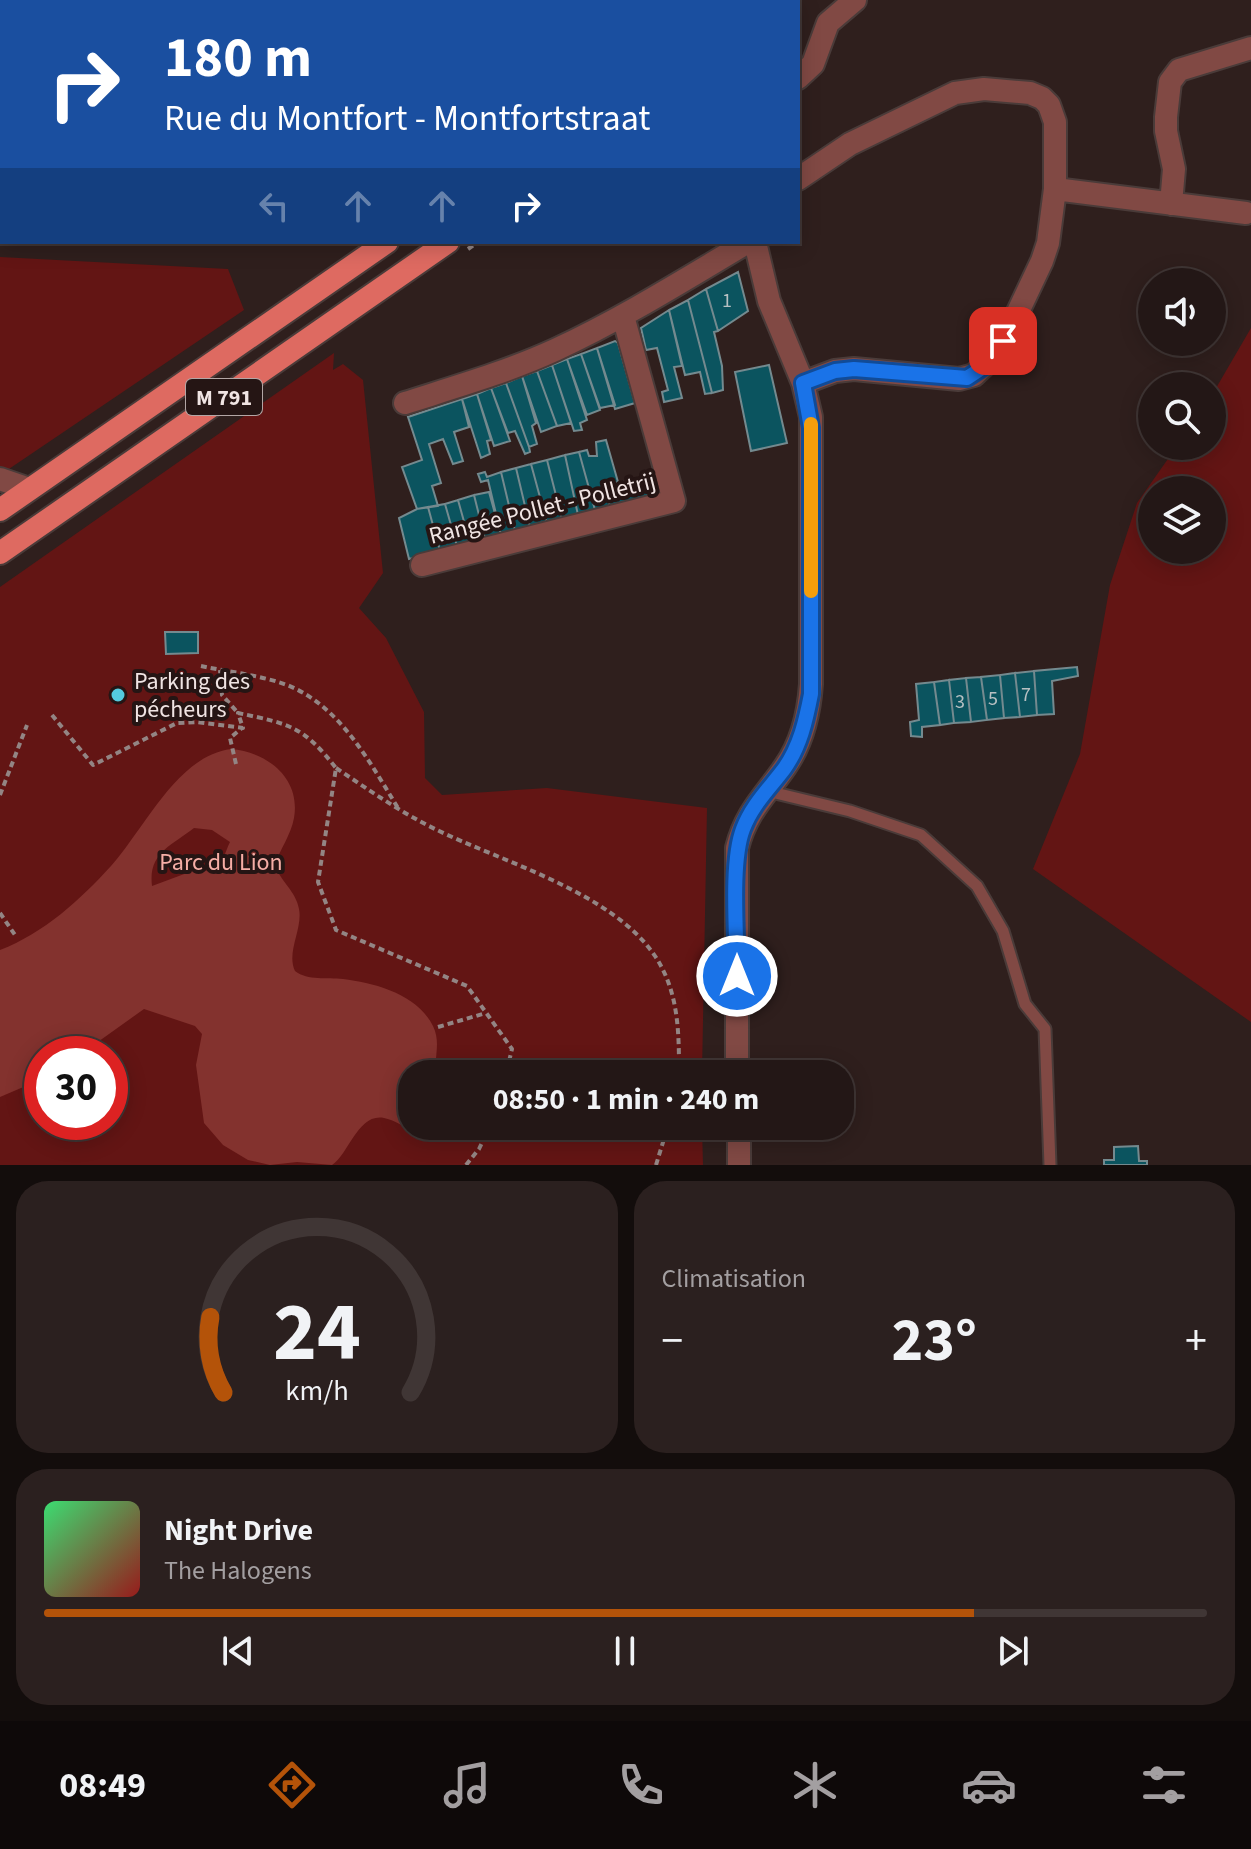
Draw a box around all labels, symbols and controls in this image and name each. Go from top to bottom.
text: 180 m [164,19,312,98]
icon: right [32,32,136,136]
text: Rue du Montfort - Montfortstraat [164,93,650,144]
icon: left [252,184,296,228]
icon: ahead [336,184,380,228]
icon: ahead [420,184,464,228]
icon: right [504,184,548,228]
map controls [1138,268,1226,564]
button: sound [1138,268,1226,356]
house number: 1 [722,287,732,315]
pin [969,307,1037,375]
icon: arrive [981,319,1025,363]
button: search [1138,372,1226,460]
road number: M 791 [186,379,262,415]
street label: Rangée Pollet - Polletrij [425,463,659,554]
button: layers [1138,476,1226,564]
place label: Parking des pécheurs [134,664,250,727]
house number: 7 [1021,681,1031,709]
house number: 5 [988,685,998,713]
marker: Parking des pécheurs [109,686,127,704]
house number: 3 [955,688,965,716]
park label: Parc du Lion [159,845,283,880]
position arrow [695,934,779,1018]
speed limit sign: 30 [24,1036,128,1140]
text: 08:50 · 1 min · 240 m [493,1078,759,1121]
text: Climatisation [662,1260,806,1297]
text: 24 [273,1274,361,1392]
text: 23° [892,1299,977,1384]
text: − [662,1310,683,1373]
text: + [1185,1310,1207,1373]
text: km/h [285,1371,348,1411]
text: Night Drive [164,1509,313,1552]
text: The Halogens [164,1552,312,1589]
icon: previous [216,1629,260,1673]
icon: pause [603,1629,647,1673]
icon: next [991,1629,1035,1673]
icon: directions [264,1757,320,1813]
icon: music [439,1757,495,1813]
icon: phone [613,1757,669,1813]
icon: climate [787,1757,843,1813]
icon: car [961,1757,1017,1813]
icon: filters [1136,1757,1192,1813]
text: 08:49 [59,1760,146,1811]

